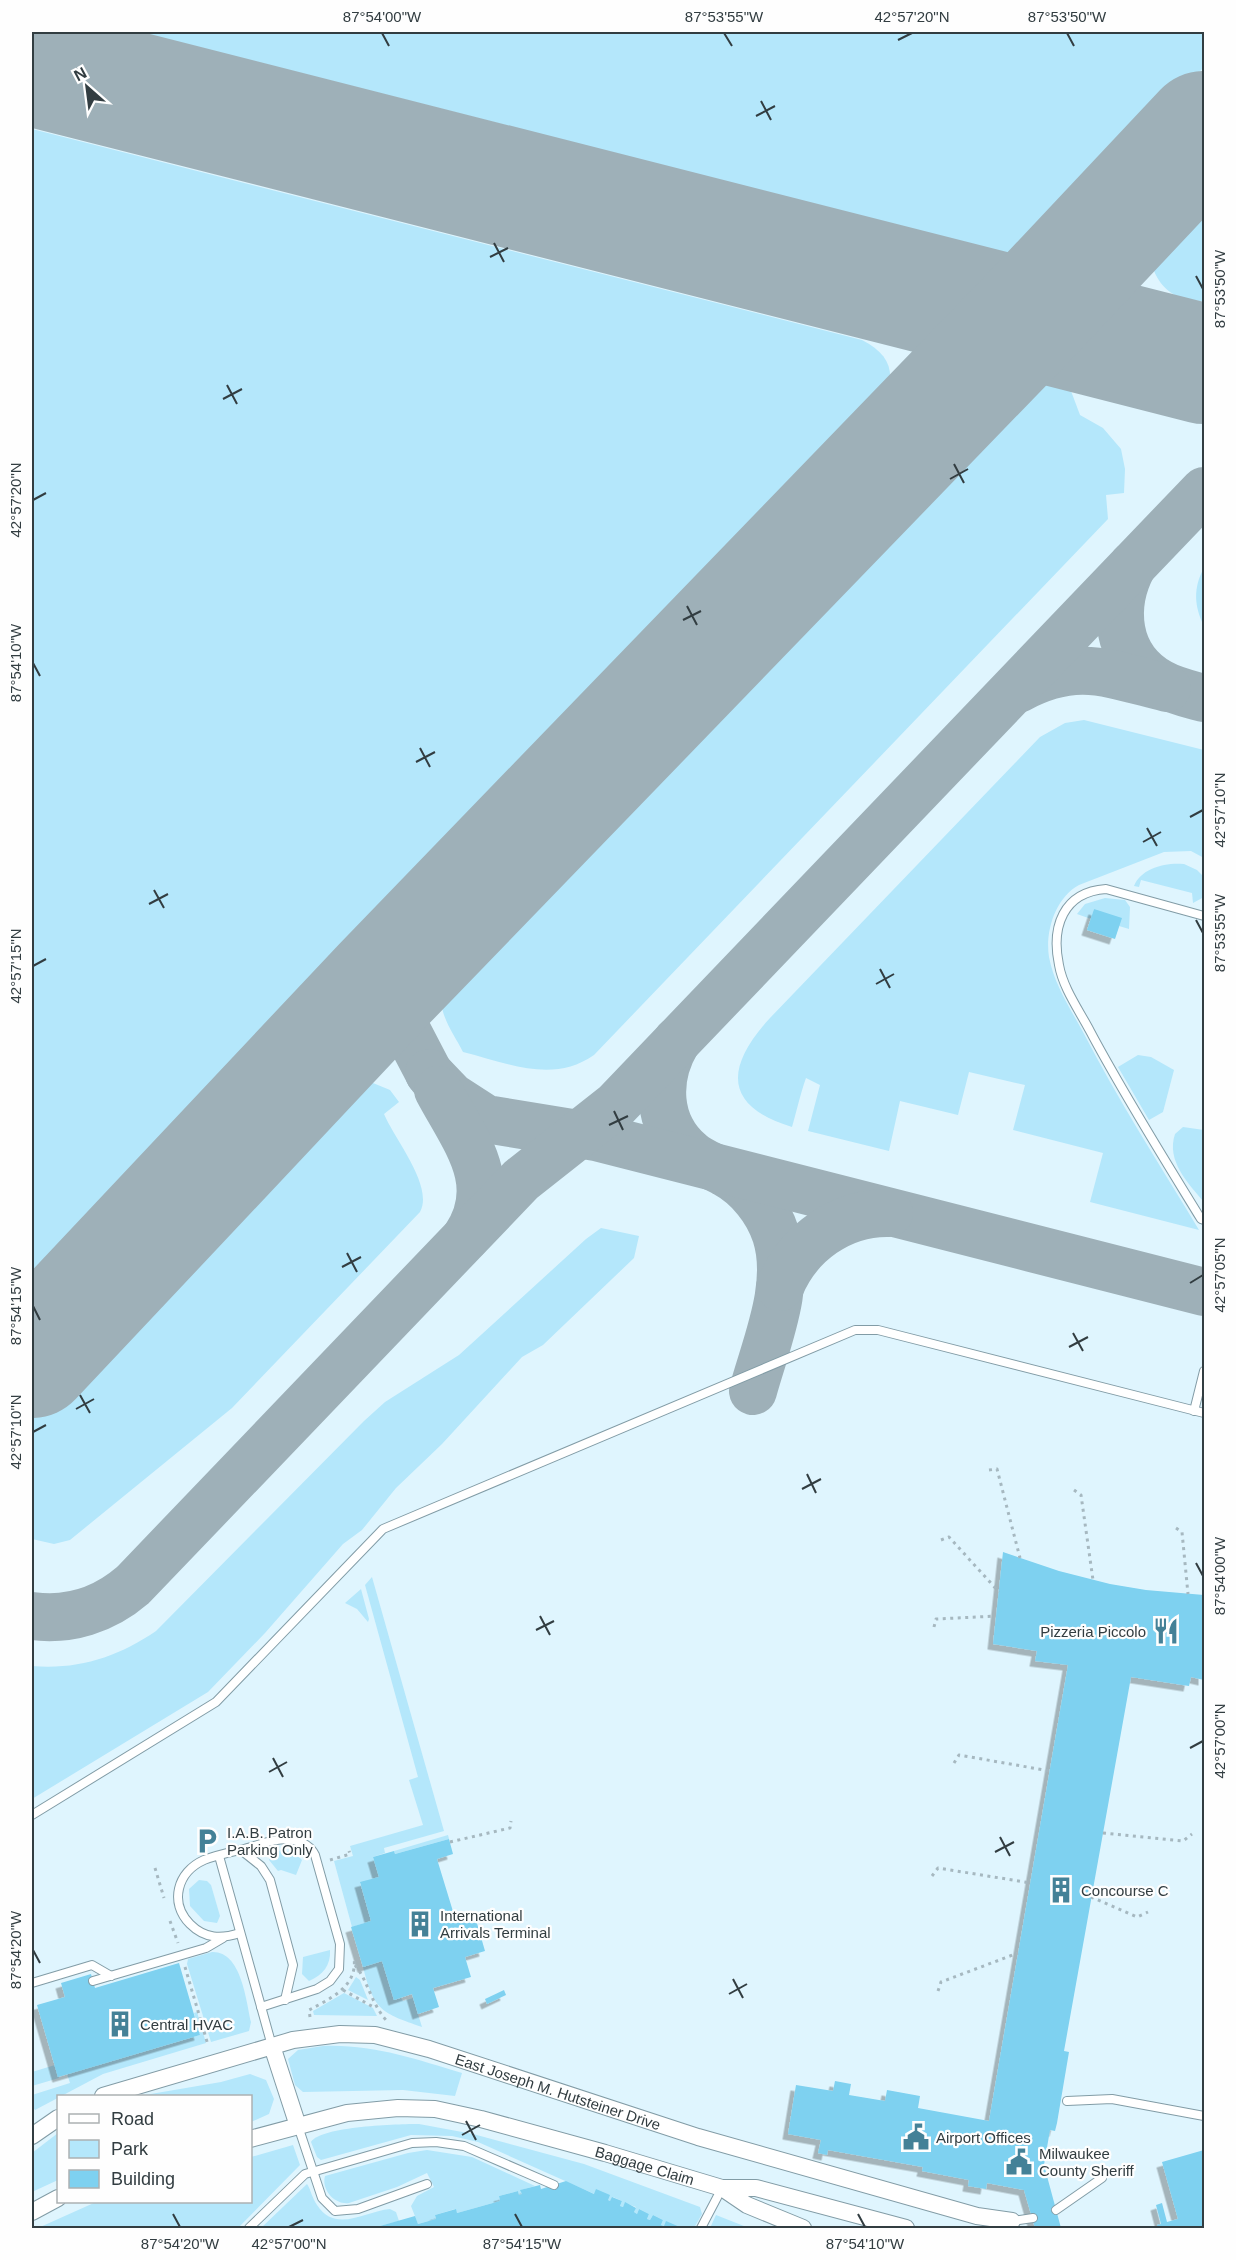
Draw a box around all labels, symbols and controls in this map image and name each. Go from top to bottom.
text: 87°54'00"W [343,8,422,25]
text: 87°53'55"W [685,8,764,25]
text: 42°57'20"N [874,8,950,25]
text: 87°53'50"W [1028,8,1107,25]
north arrow [57,57,117,117]
text: N [71,64,89,84]
text: 87°53'50"W [1211,249,1228,328]
text: 42°57'20"N [7,462,24,538]
text: 87°54'10"W [7,623,24,702]
text: 42°57'10"N [1211,772,1228,848]
text: 87°53'55"W [1211,893,1228,972]
text: 42°57'15"N [7,928,24,1004]
text: 42°57'05"N [1211,1237,1228,1313]
text: 87°54'15"W [7,1266,24,1345]
text: 42°57'10"N [7,1394,24,1470]
text: 87°54'00"W [1211,1536,1228,1615]
restaurant icon: Pizzeria Piccolo [1151,1616,1181,1646]
place label: Pizzeria Piccolo [1040,1623,1146,1640]
text: 42°57'00"N [1211,1703,1228,1779]
place label: I.A.B. Patron Parking Only [227,1824,313,1858]
parking icon: I.A.B. Patron Parking Only [192,1826,222,1856]
building icon: Concourse C [1046,1875,1076,1905]
place label: Concourse C [1081,1882,1169,1899]
place label: International Arrivals Terminal [440,1907,551,1941]
building icon: International Arrivals Terminal [405,1909,435,1939]
text: 87°54'20"W [7,1910,24,1989]
building icon: Central HVAC [105,2009,135,2039]
place label: Central HVAC [140,2016,233,2033]
street label: East Joseph M. Hutsteiner Drive [453,2050,663,2133]
legend [57,2095,252,2203]
text: Road [111,2109,154,2129]
public building icon: Airport Offices [901,2122,931,2152]
place label: Airport Offices [936,2129,1031,2146]
text: Park [111,2139,149,2159]
street label: Baggage Claim [593,2142,697,2188]
place label: Milwaukee County Sheriff [1039,2145,1135,2179]
public building icon: Milwaukee County Sheriff [1004,2147,1034,2177]
text: Building [111,2169,175,2189]
text: 87°54'20"W [141,2235,220,2252]
text: 42°57'00"N [251,2235,327,2252]
text: 87°54'15"W [483,2235,562,2252]
text: 87°54'10"W [826,2235,905,2252]

